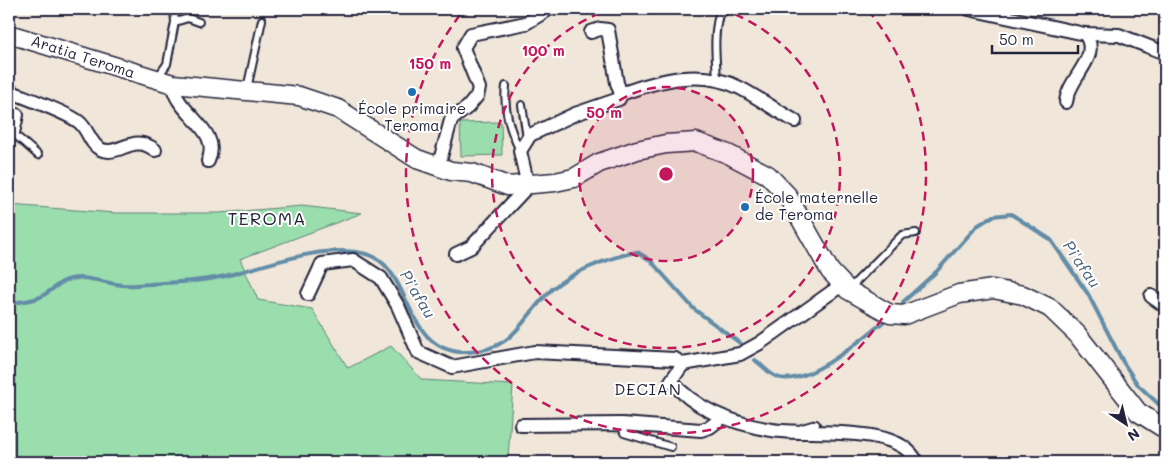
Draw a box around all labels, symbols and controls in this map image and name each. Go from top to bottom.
scale bar [992,22,1078,54]
text: 50 m [999,29,1034,49]
street label: Aratia Teroma [29,30,138,82]
text: 100 m [521,40,565,60]
text: 150 m [409,53,451,73]
marker: École primaire Teroma [406,86,418,98]
place label: École primaire Teroma [358,98,466,135]
text: 50 m [586,102,622,122]
centre of rings [657,165,675,183]
place label: École maternelle de Teroma [755,187,878,224]
marker: École maternelle de Teroma [739,201,751,213]
district label: TEROMA [228,206,306,230]
water label: Pi'afau [1059,236,1106,292]
water label: Pi'afau [396,266,441,322]
district label: DECIAN [614,378,682,399]
north arrow [1102,398,1152,448]
text: N [1124,424,1144,446]

